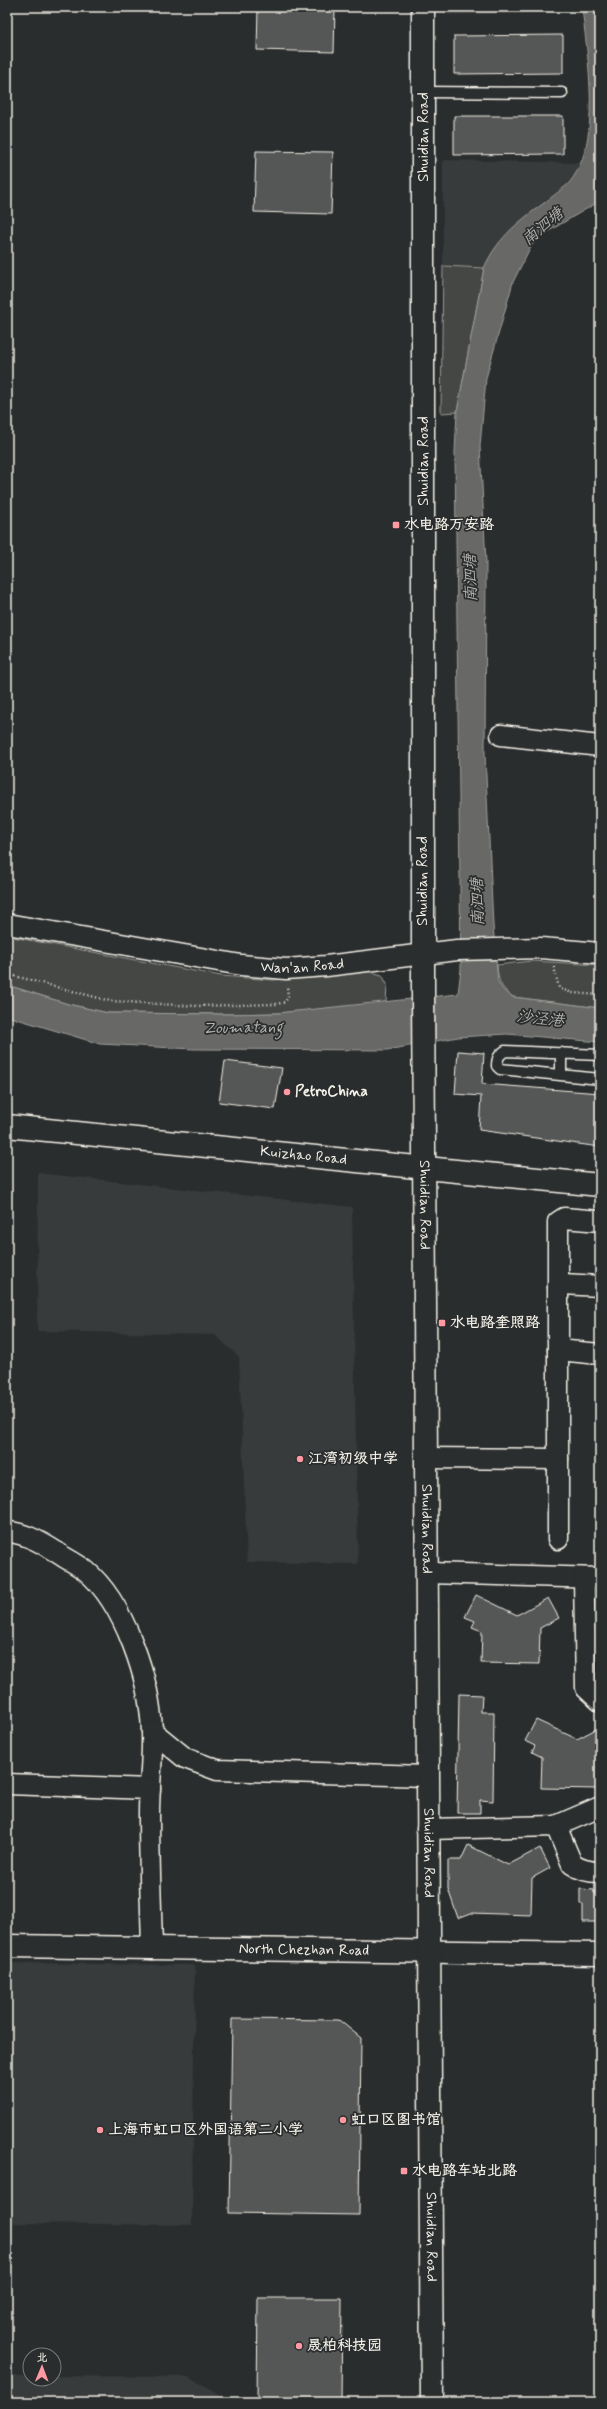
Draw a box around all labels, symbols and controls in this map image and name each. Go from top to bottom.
street label: Shuidian Road [414,92,434,182]
water label: 南泗塘 [518,202,570,250]
street label: Shuidian Road [414,416,434,506]
place label: 水电路万安路 [404,515,494,535]
marker: 水电路万安路 [391,520,401,530]
water label: 南泗塘 [460,552,482,602]
street label: Shuidian Road [413,836,433,926]
water label: 南泗塘 [467,876,489,926]
street label: Wan'an Road [259,954,345,979]
water label: 沙泾港 [515,1006,567,1032]
water label: Zoumatang [203,1017,285,1041]
place label: PetroChina [295,1082,368,1102]
marker: PetroChina [282,1087,292,1097]
street label: Kuizhao Road [259,1141,348,1170]
street label: Shuidian Road [414,1160,435,1250]
place label: 水电路奎照路 [450,1313,540,1333]
marker: 水电路奎照路 [437,1318,447,1328]
place label: 江湾初级中学 [308,1449,398,1469]
marker: 江湾初级中学 [295,1454,305,1464]
street label: Shuidian Road [416,1484,437,1574]
street label: Shuidian Road [418,1808,439,1898]
street label: North Chezhan Road [239,1939,369,1961]
place label: 虹口区图书馆 [351,2110,441,2130]
marker: 虹口区图书馆 [338,2115,348,2125]
place label: 上海市虹口区外国语第二小学 [108,2120,303,2140]
marker: 上海市虹口区外国语第二小学 [95,2125,105,2135]
place label: 水电路车站北路 [412,2161,517,2181]
marker: 水电路车站北路 [399,2166,409,2176]
street label: Shuidian Road [421,2192,441,2282]
place label: 晟柏科技园 [307,2336,382,2356]
marker: 晟柏科技园 [294,2341,304,2351]
north arrow [22,2347,62,2387]
text: 北 [37,2351,48,2365]

